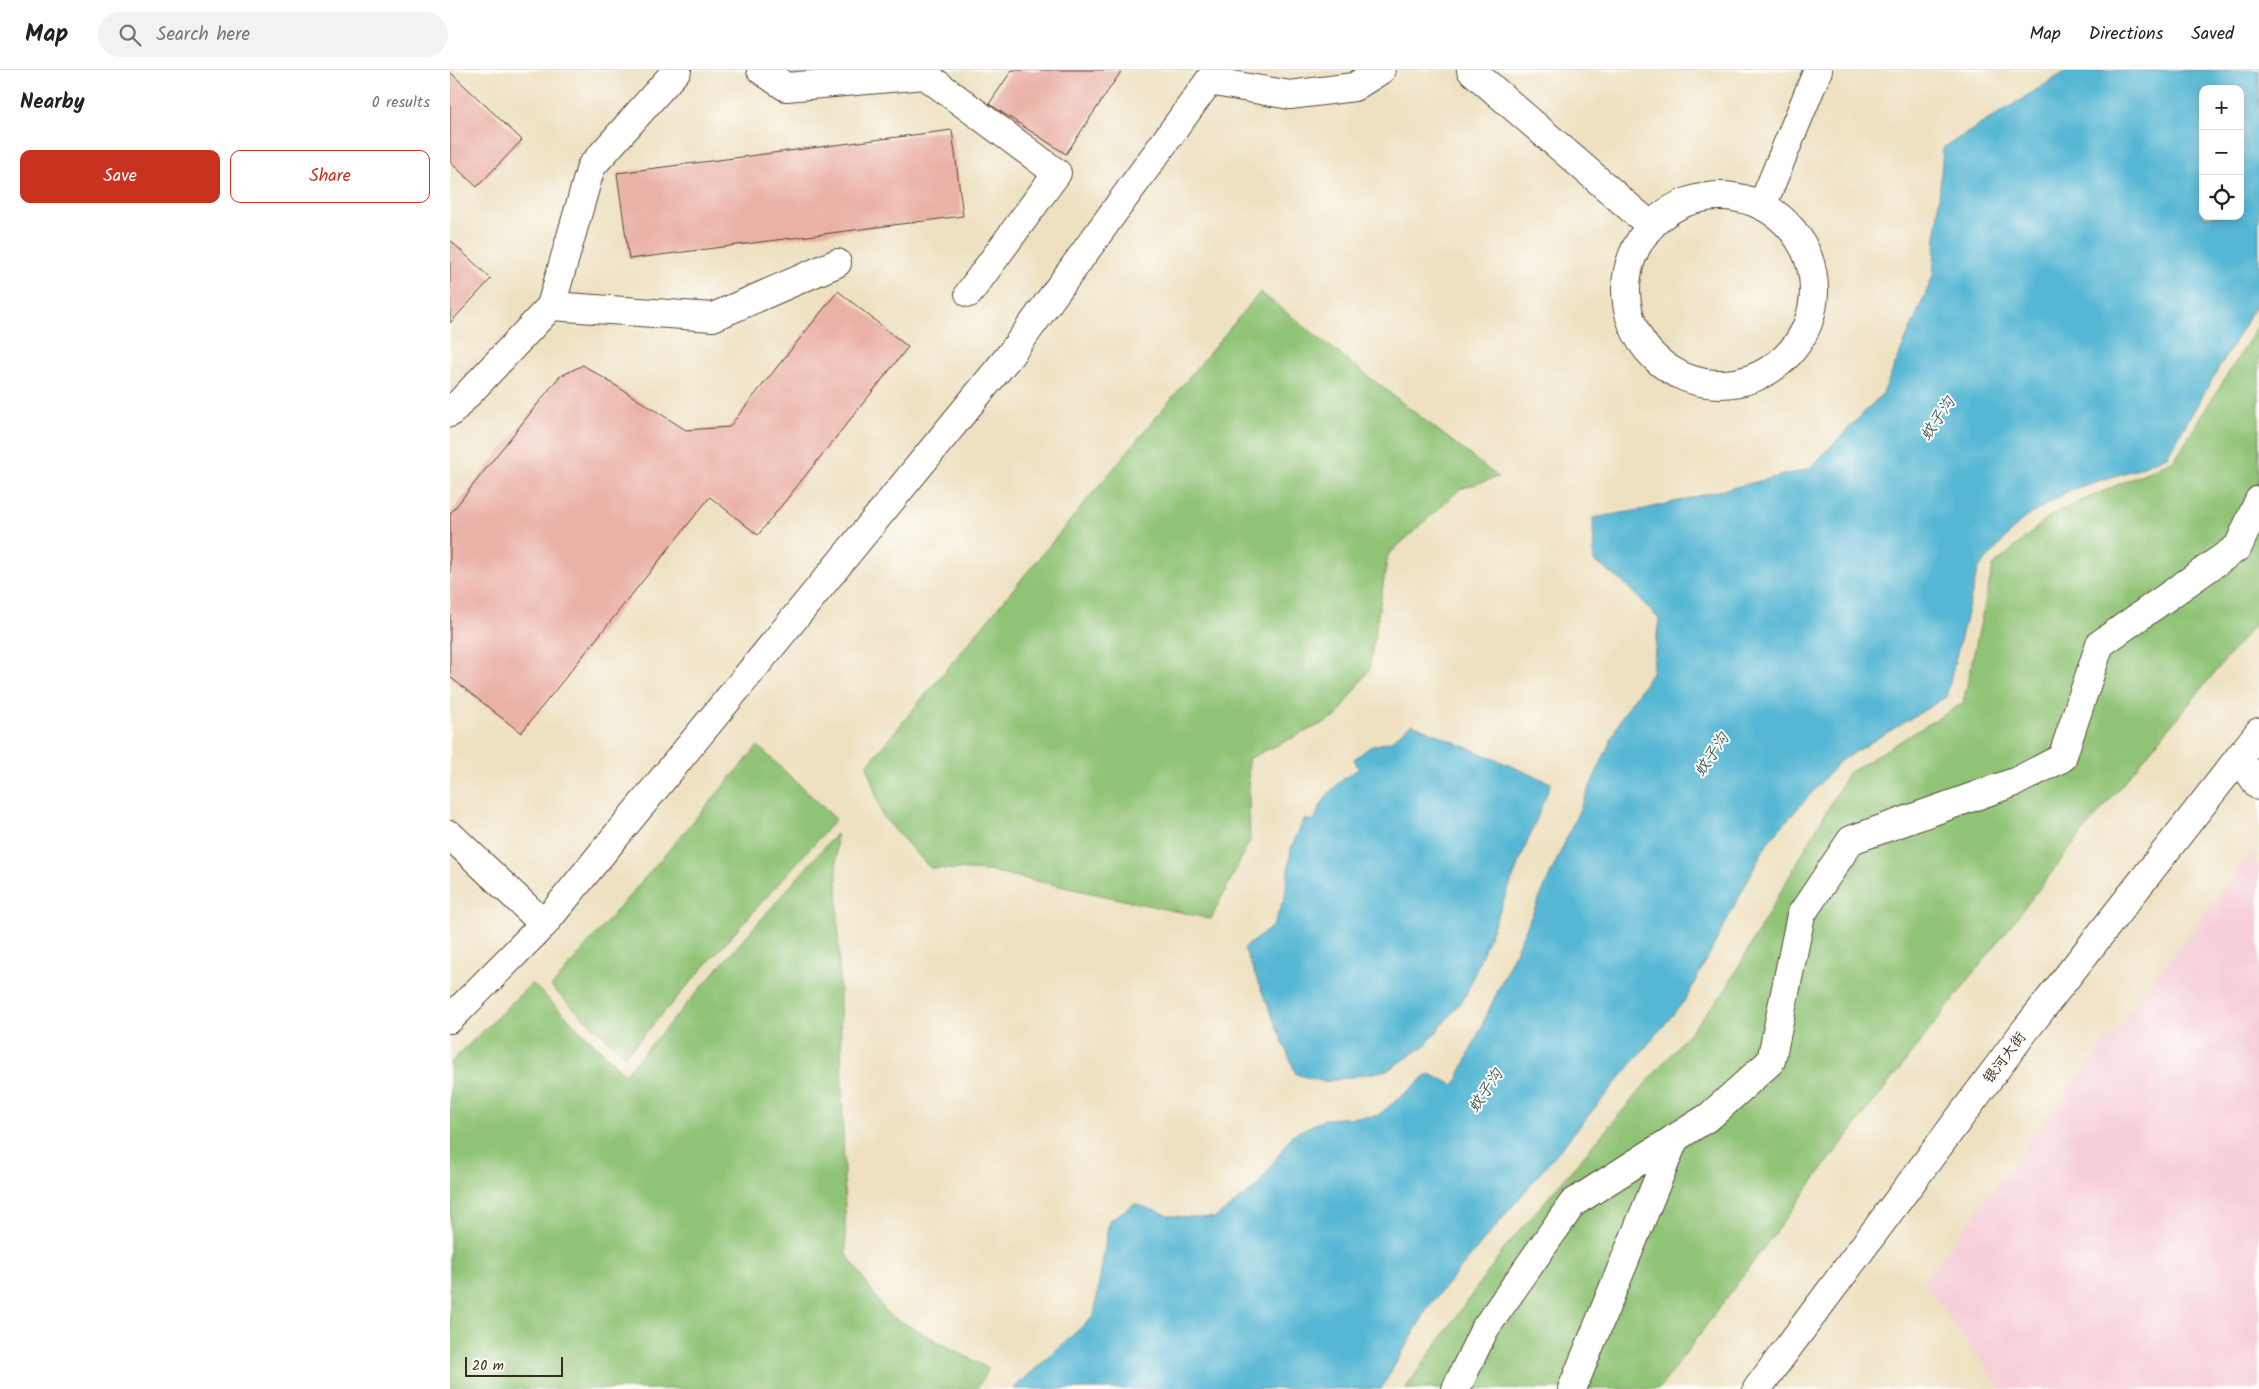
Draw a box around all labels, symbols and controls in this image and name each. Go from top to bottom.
search box [98,12,448,57]
text: Map [25,15,68,54]
text: Search here [156,20,250,50]
text: Map [2029,20,2061,49]
text: Directions [2089,20,2163,49]
text: Saved [2191,20,2234,49]
icon: search [116,21,144,49]
map controls [2199,85,2244,220]
button: + [2199,85,2244,130]
text: Nearby [20,86,85,119]
text: 0 results [372,90,430,115]
button: − [2199,130,2244,175]
button: Save [20,150,220,203]
button: Share [230,150,430,203]
button: locate [2199,175,2244,220]
water label: 蚊子沟 [1914,390,1963,446]
water label: 蚊子沟 [1688,726,1737,782]
street label: 银河大街 [1977,1027,2033,1089]
water label: 蚊子沟 [1462,1062,1511,1118]
scale bar [465,1354,562,1377]
text: 20 m [472,1355,504,1377]

